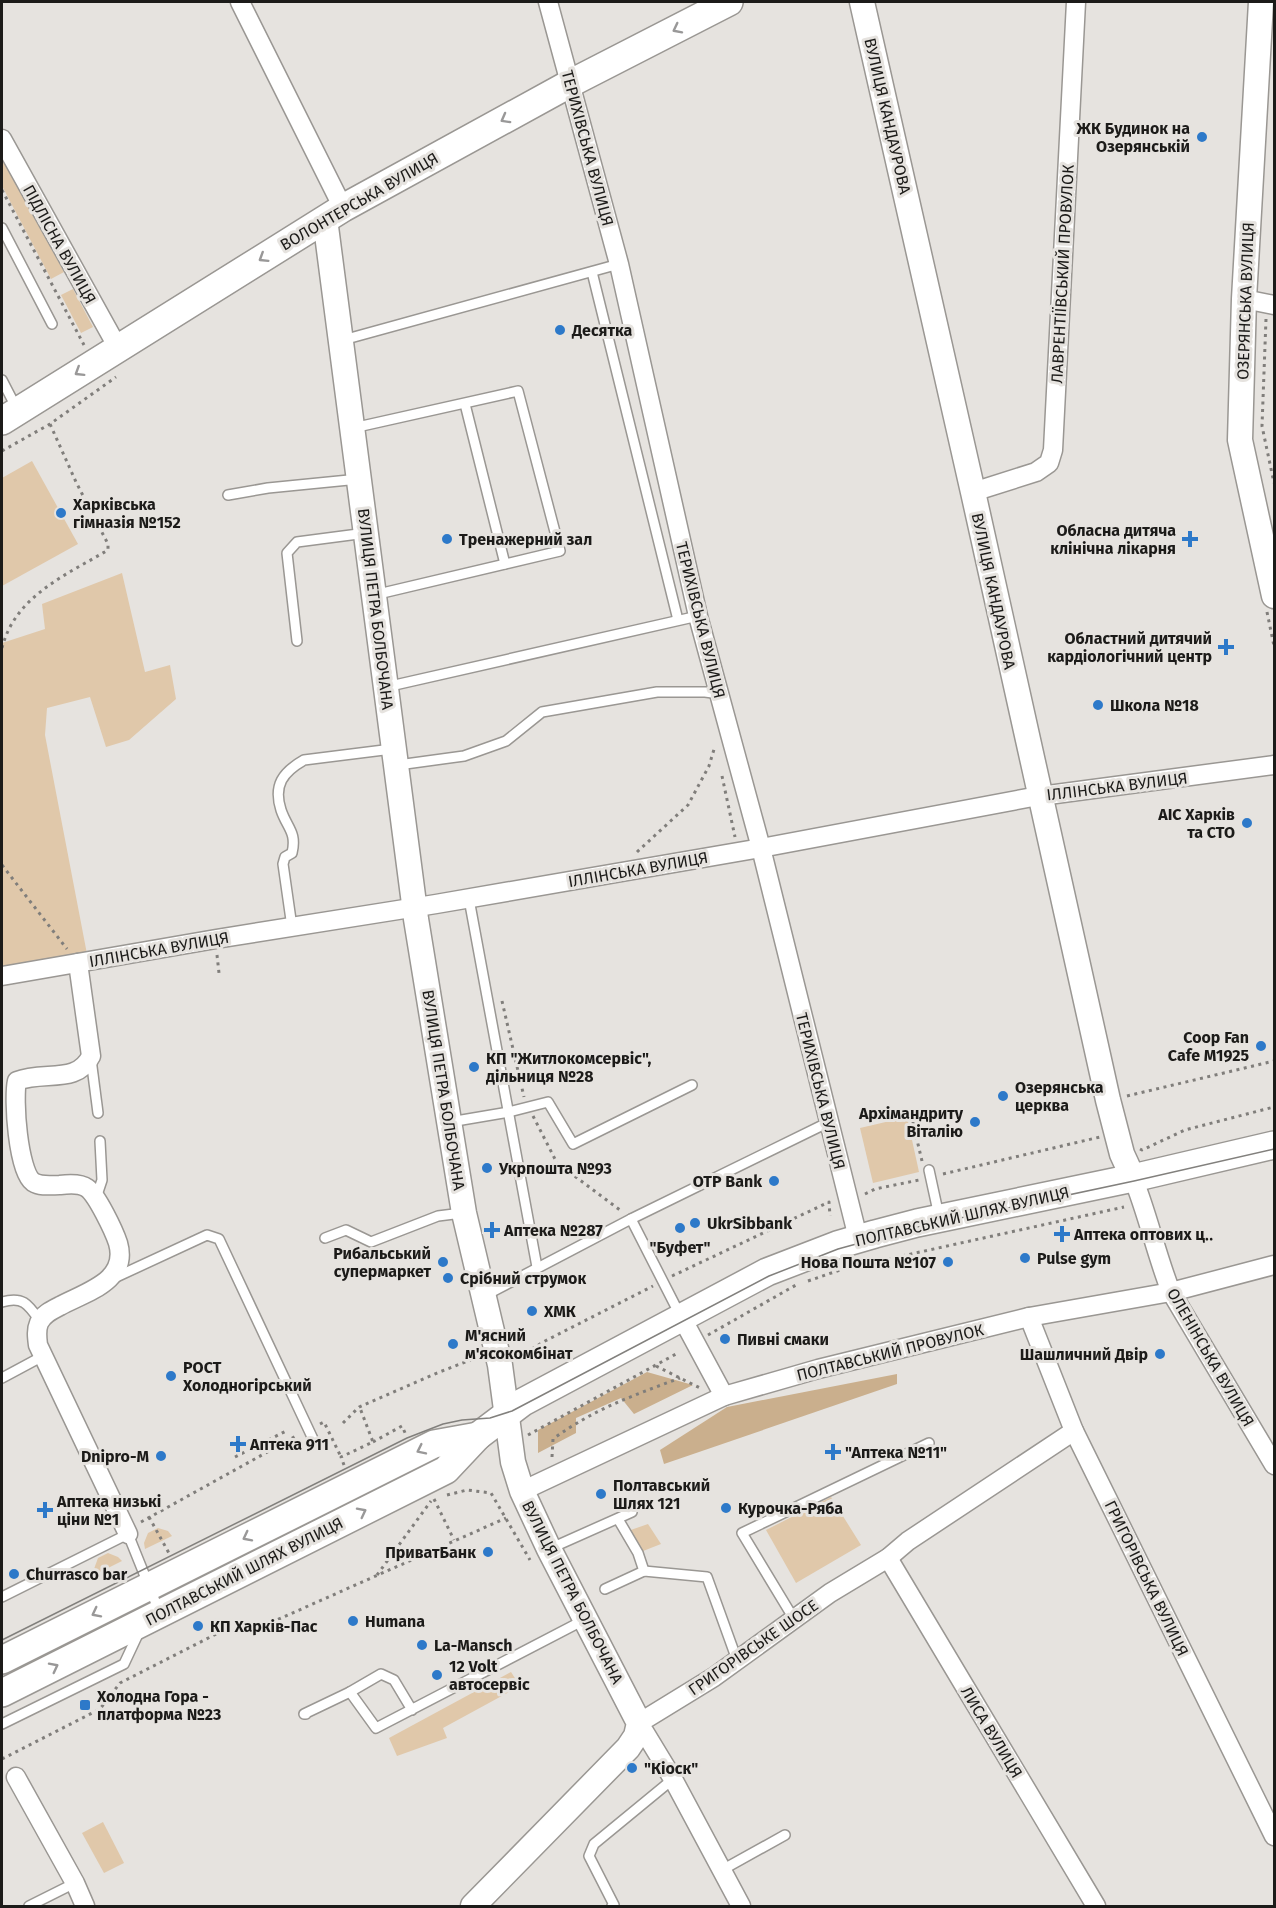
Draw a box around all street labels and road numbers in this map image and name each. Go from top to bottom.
street label: ВУЛИЦЯ КАНДАУРОВА [860,36,915,197]
street label: ТЕРИХІВСЬКА ВУЛИЦЯ [558,68,617,228]
street label: ВОЛОНТЕРСЬКА ВУЛИЦЯ [277,148,442,255]
street label: ЛАВРЕНТІЇВСЬКИЙ ПРОВУЛОК [1047,164,1078,384]
street label: ПІДЛІСНА ВУЛИЦЯ [19,181,100,307]
street label: ОЗЕРЯНСЬКА ВУЛИЦЯ [1233,222,1258,380]
street label: ВУЛИЦЯ ПЕТРА БОЛБОЧАНА [354,507,397,712]
street label: ВУЛИЦЯ КАНДАУРОВА [968,511,1020,672]
street label: ТЕРИХІВСЬКА ВУЛИЦЯ [672,540,729,700]
street label: ІЛЛІНСЬКА ВУЛИЦЯ [1046,768,1189,805]
street label: ІЛЛІНСЬКА ВУЛИЦЯ [567,848,710,891]
street label: ІЛЛІНСЬКА ВУЛИЦЯ [88,928,231,971]
street label: ВУЛИЦЯ ПЕТРА БОЛБОЧАНА [418,988,469,1193]
street label: ТЕРИХІВСЬКА ВУЛИЦЯ [792,1011,849,1171]
street label: ПОЛТАВСЬКИЙ ШЛЯХ ВУЛИЦЯ [853,1183,1071,1250]
street label: ОЛЕНІНСЬКА ВУЛИЦЯ [1163,1285,1258,1430]
street label: ПОЛТАВСЬКИЙ ПРОВУЛОК [795,1320,986,1385]
street label: ВУЛИЦЯ ПЕТРА БОЛБОЧАНА [518,1497,627,1688]
street label: ГРИГОРІВСЬКА ВУЛИЦЯ [1101,1497,1193,1659]
street label: ПОЛТАВСЬКИЙ ШЛЯХ ВУЛИЦЯ [142,1513,346,1630]
street label: ГРИГОРІВСЬКЕ ШОСЕ [685,1595,822,1699]
street label: ЛИСА ВУЛИЦЯ [957,1683,1026,1781]

